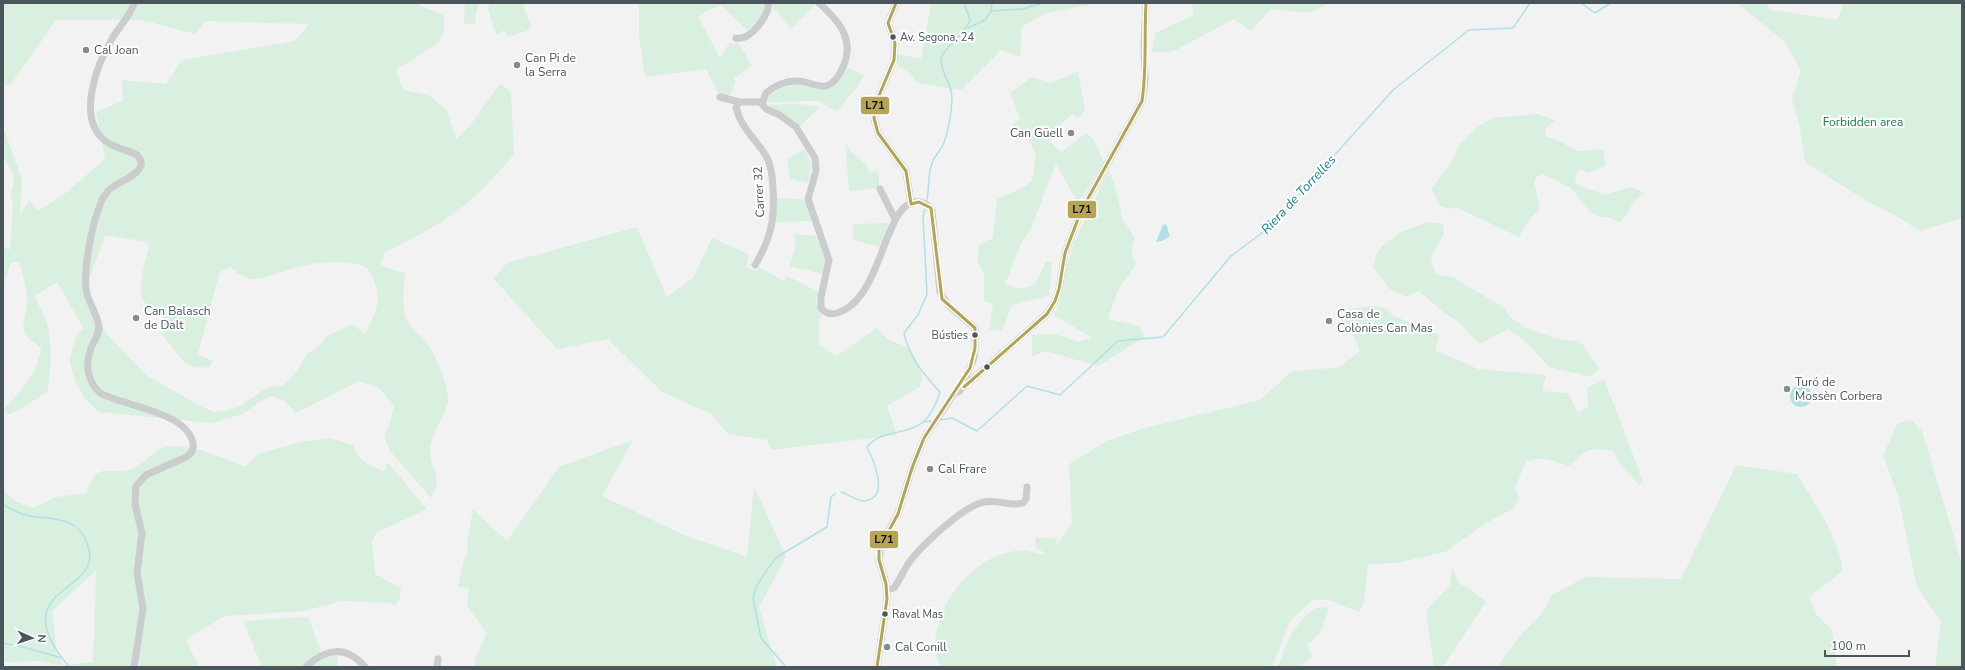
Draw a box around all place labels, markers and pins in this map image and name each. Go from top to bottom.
place label: Av. Segona, 24 [900,30,974,45]
marker: Av. Segona, 24 [888,32,898,42]
place label: Cal Joan [94,42,139,58]
marker: Cal Joan [81,45,91,55]
place label: Can Pi de la Serra [525,50,576,80]
marker: Can Pi de la Serra [512,60,522,70]
place label: Can Güell [1010,125,1063,141]
marker: Can Güell [1066,128,1076,138]
place label: Can Balasch de Dalt [144,303,211,333]
place label: Casa de Colònies Can Mas [1337,306,1433,336]
marker: Can Balasch de Dalt [131,313,141,323]
marker: Casa de Colònies Can Mas [1324,316,1334,326]
place label: Bústies [932,328,968,343]
marker: Bústies [970,330,980,340]
unlabelled marker [982,362,992,372]
place label: Turó de Mossèn Corbera [1795,374,1882,404]
marker: Turó de Mossèn Corbera [1782,384,1792,394]
place label: Cal Frare [938,461,987,477]
marker: Cal Frare [925,464,935,474]
place label: Raval Mas [892,607,943,622]
marker: Raval Mas [880,609,890,619]
place label: Cal Conill [895,639,947,655]
marker: Cal Conill [882,642,892,652]

